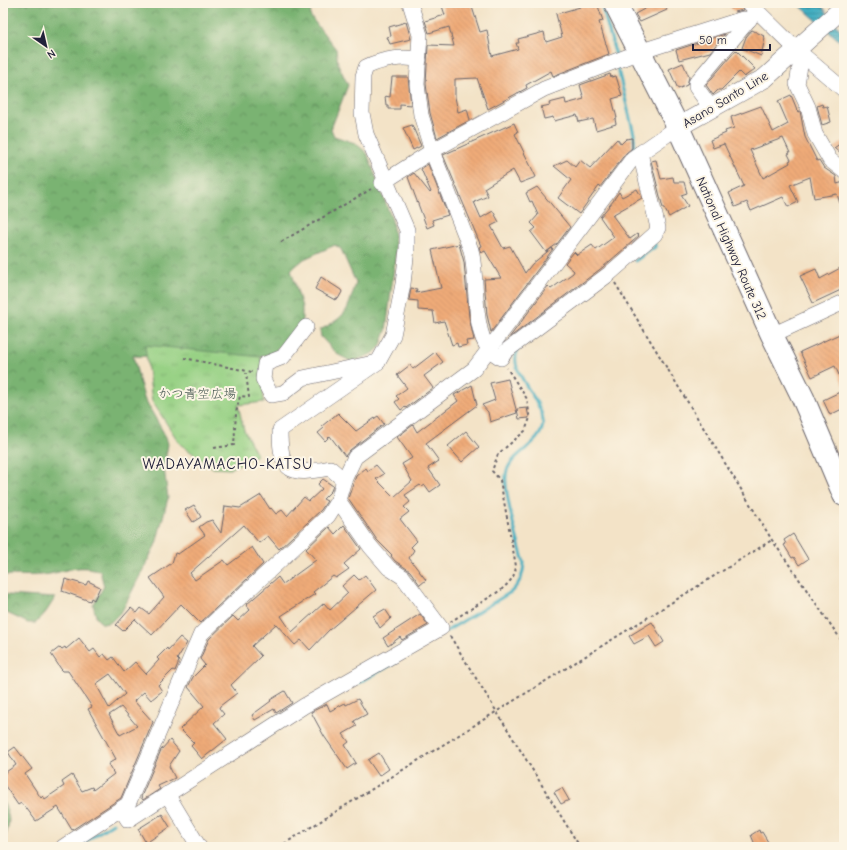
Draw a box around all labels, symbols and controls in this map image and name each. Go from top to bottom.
north arrow [26,26,66,66]
scale bar [693,26,770,52]
text: 50 m [699,33,727,47]
text: N [45,46,58,61]
street label: Asano Santo Line [680,68,771,131]
street label: National Highway Route 312 [693,175,770,322]
park label: かつ青空広場 [158,386,236,401]
district label: WADAYAMACHO-KATSU [143,455,313,473]

